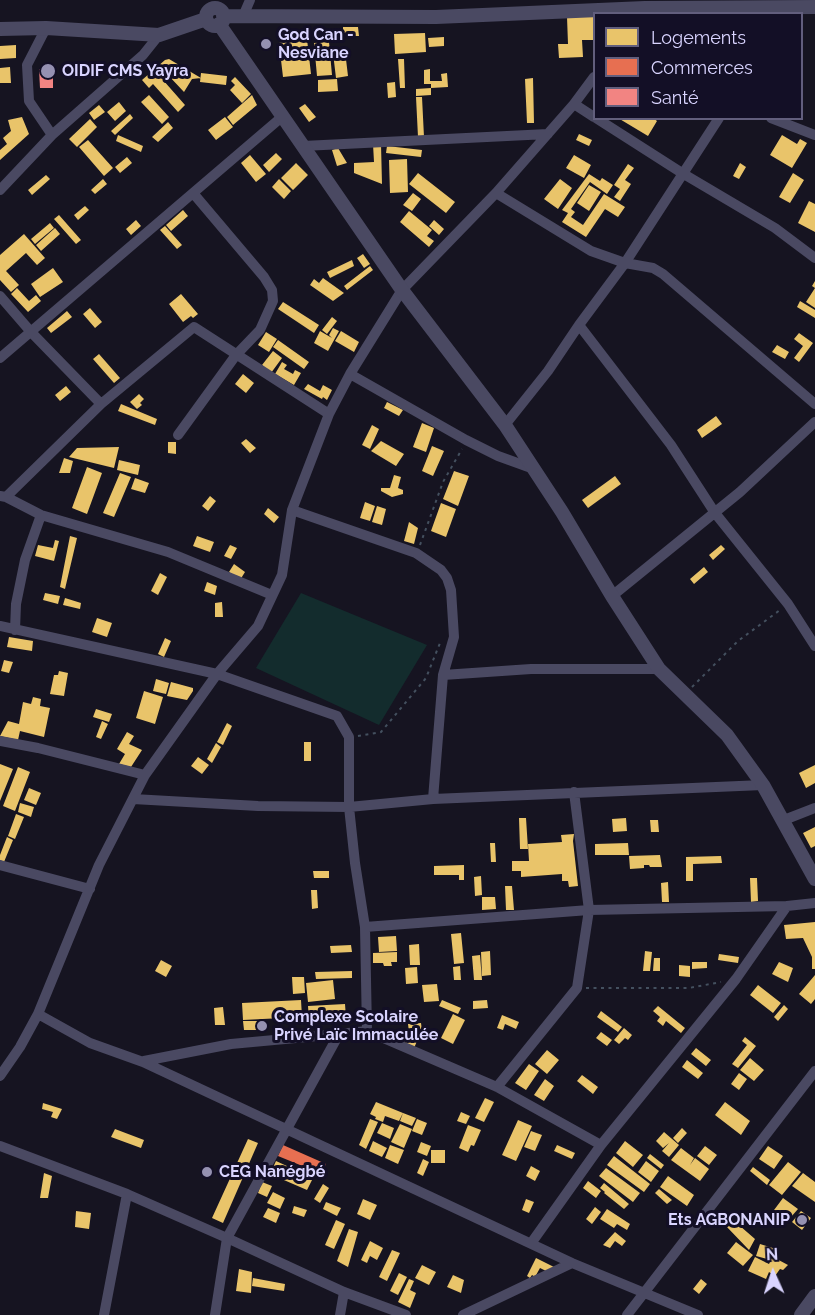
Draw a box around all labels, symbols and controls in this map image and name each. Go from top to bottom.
legend [593,12,803,120]
place label: God Can - Nesviane [278,25,354,63]
text: Logements [651,27,746,48]
marker: God Can - Nesviane [259,37,273,51]
text: Commerces [651,57,753,78]
place label: OIDIF CMS Yayra [62,61,188,81]
marker: OIDIF CMS Yayra [39,62,57,80]
text: Santé [651,87,699,108]
place label: Complexe Scolaire Privé Laïc Immaculée [274,1007,438,1045]
marker: Complexe Scolaire Privé Laïc Immaculée [255,1019,269,1033]
place label: CEG Nanégbé [219,1162,325,1182]
marker: CEG Nanégbé [200,1165,214,1179]
place label: Ets AGBONANIP [668,1210,790,1230]
marker: Ets AGBONANIP [795,1213,809,1227]
north arrow [743,1243,803,1303]
text: N [765,1245,779,1264]

